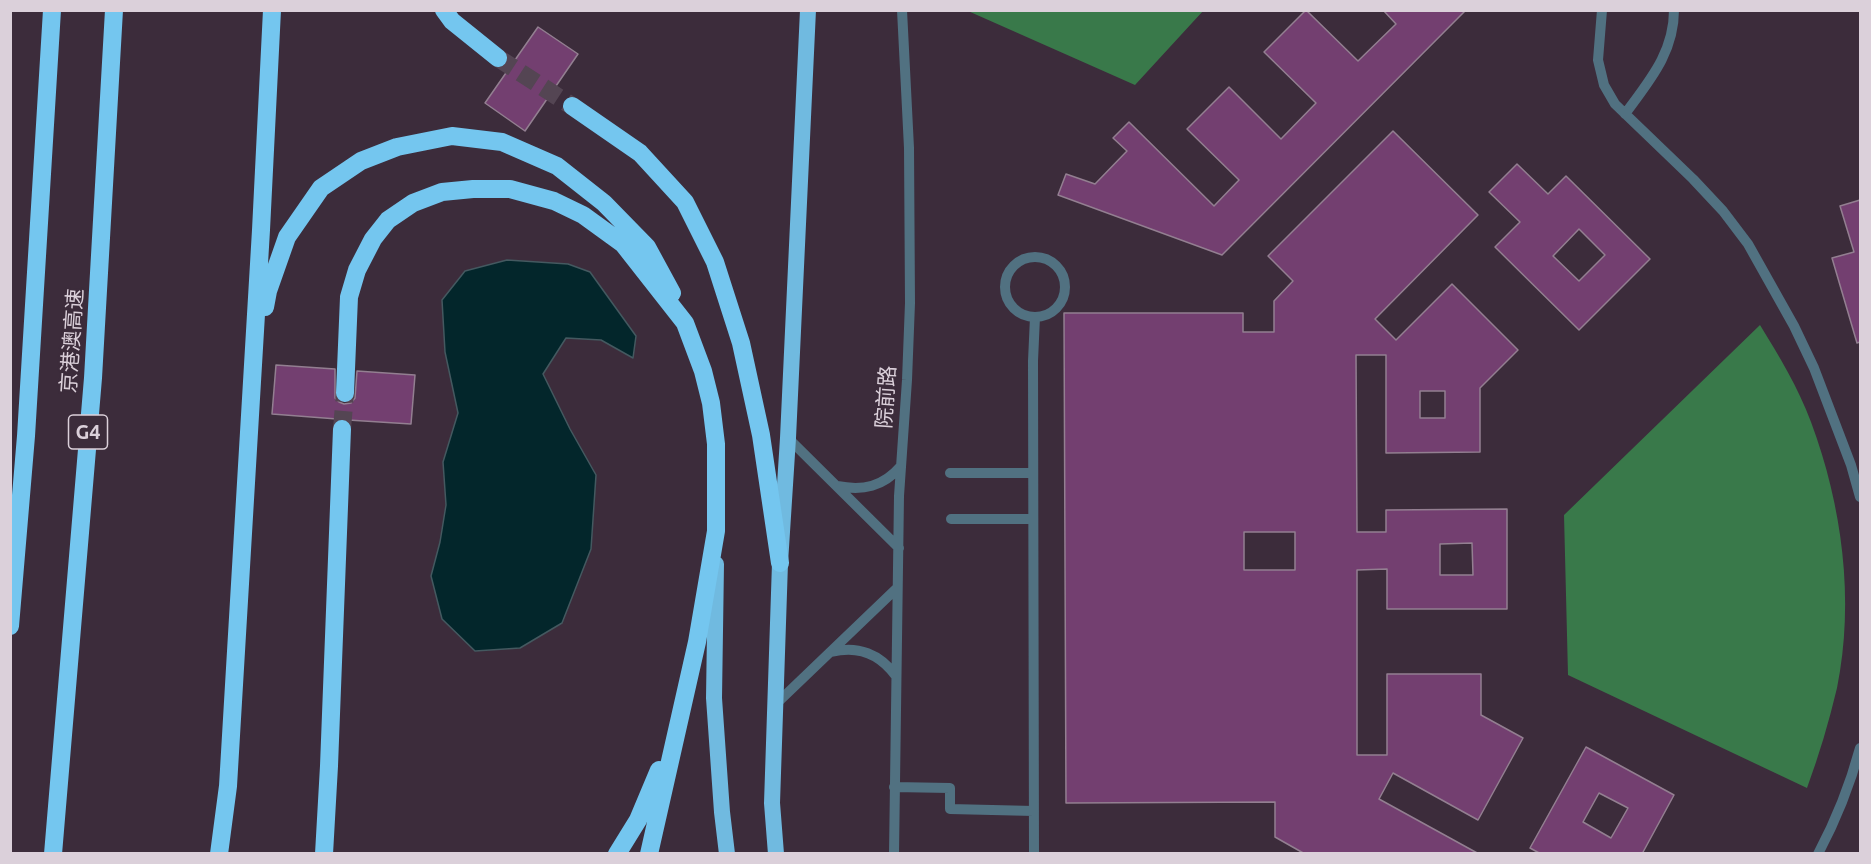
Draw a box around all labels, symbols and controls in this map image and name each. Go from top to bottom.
street label: 京港澳高速 [56,288,88,394]
street label: 院前路 [871,365,901,429]
road number: G4 [68,415,107,449]

